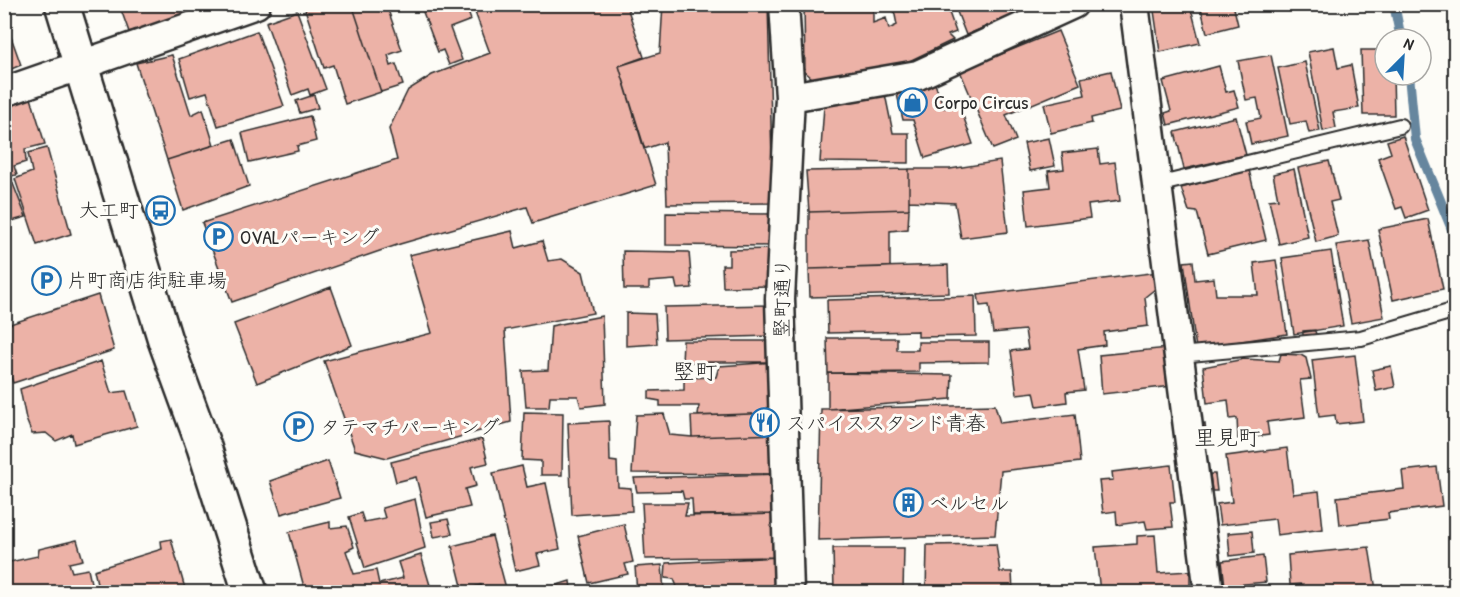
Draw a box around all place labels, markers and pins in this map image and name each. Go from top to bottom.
shop icon: Corpo Circus [897,86,929,118]
place label: Corpo Circus [934,88,1029,115]
bus stop icon: 大工町 [144,194,176,226]
place label: 大工町 [79,196,139,223]
parking icon: OVALパーキング [203,221,235,253]
place label: OVALパーキング [240,223,380,250]
parking icon: 片町商店街駐車場 [30,264,62,296]
place label: 片町商店街駐車場 [67,266,227,293]
restaurant icon: スパイススタンド青春 [749,407,781,439]
place label: スパイススタンド青春 [786,409,986,436]
parking icon: タテマチパーキング [283,411,315,443]
place label: タテマチパーキング [320,413,500,440]
building icon: ベルセル [892,487,924,519]
place label: ベルセル [929,489,1010,516]

